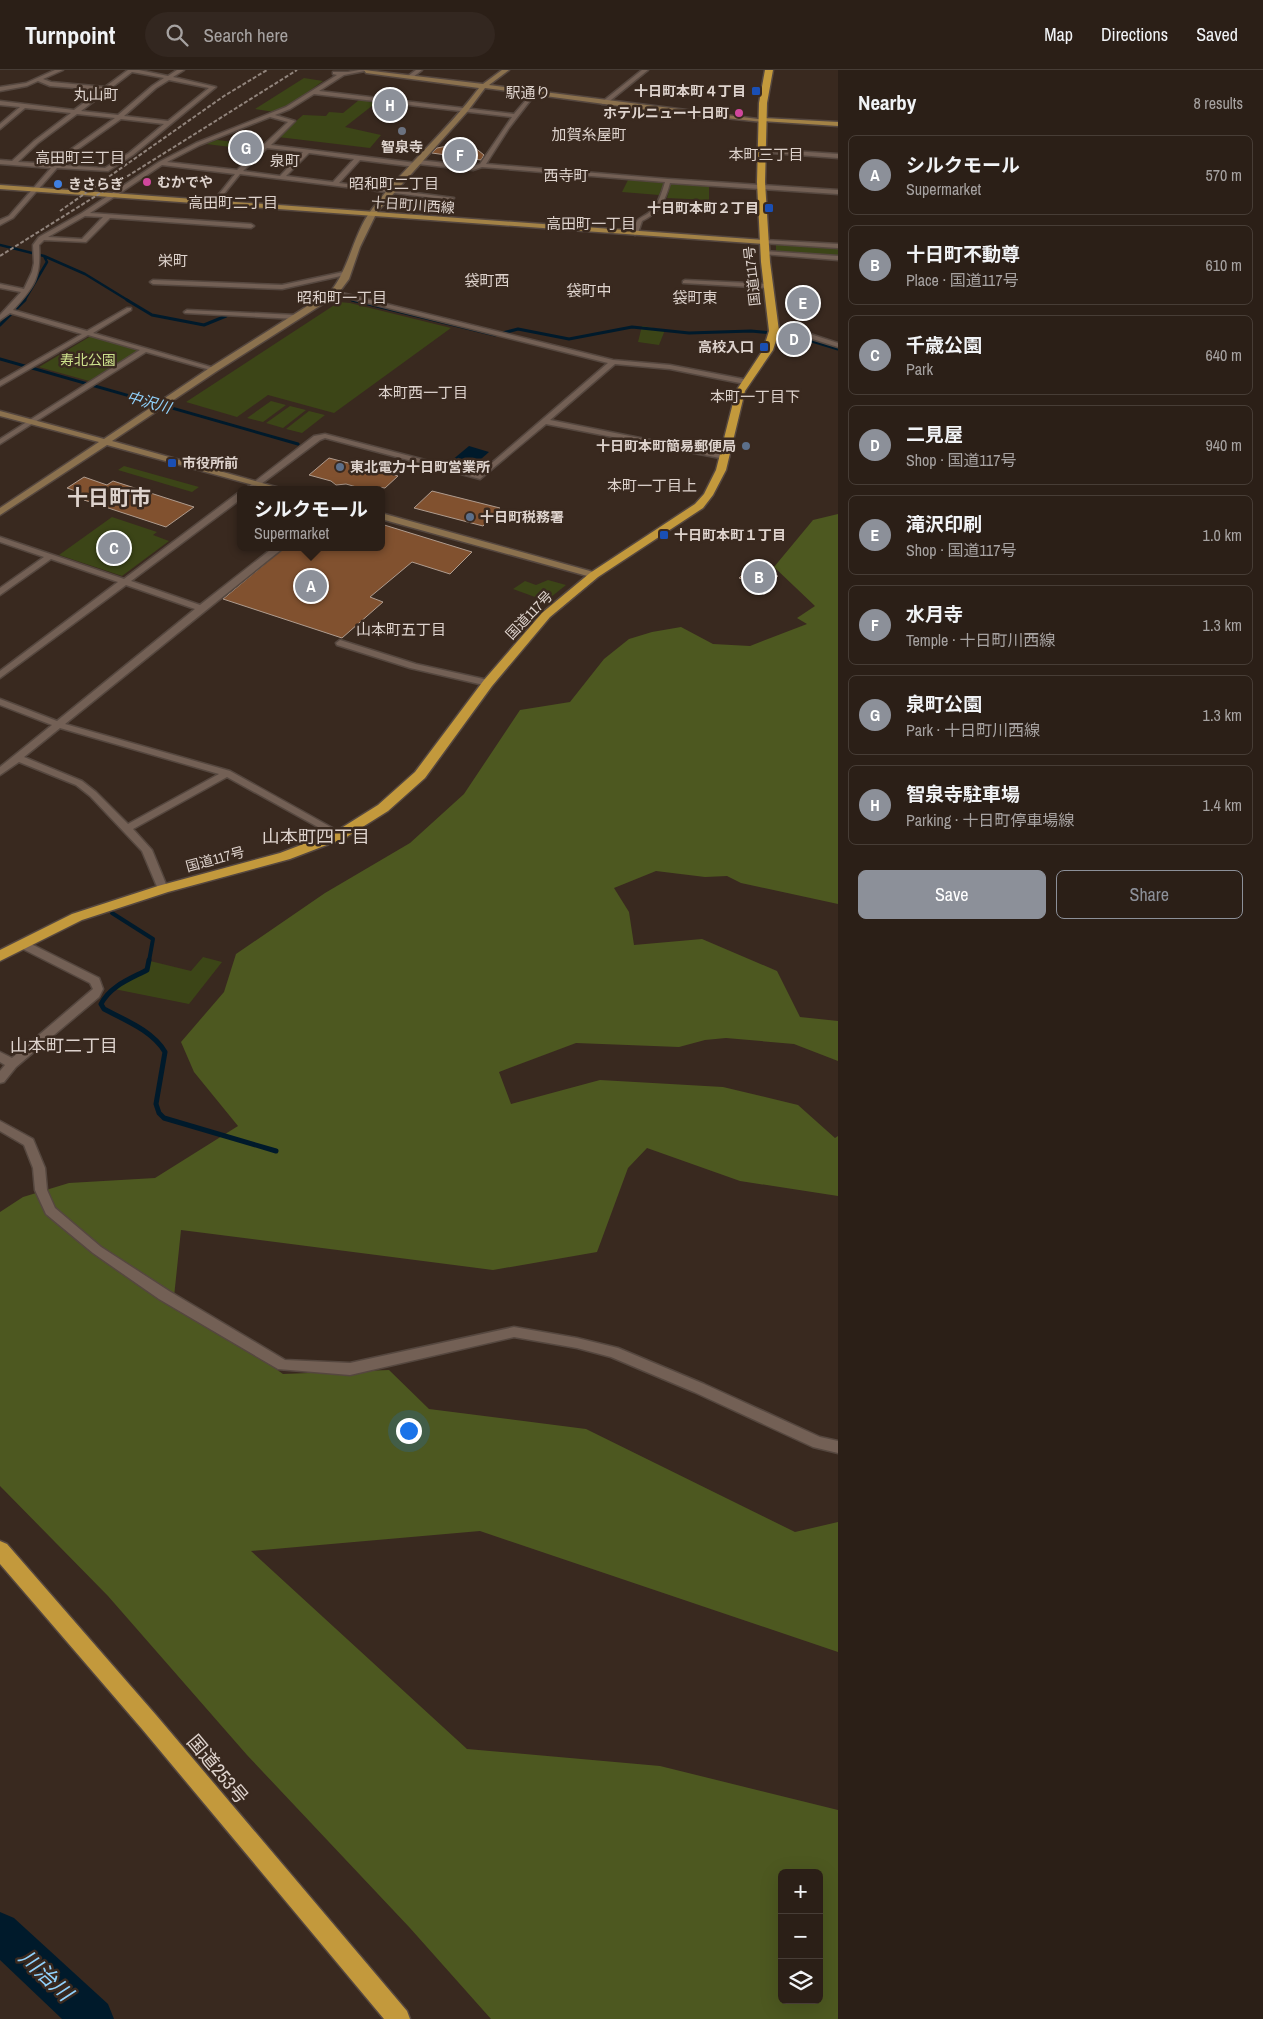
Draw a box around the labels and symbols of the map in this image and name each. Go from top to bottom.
district label: 駅通り [505,82,551,103]
place label: 十日町本町４丁目 [634,82,746,100]
district label: 丸山町 [73,84,119,105]
marker: 十日町本町４丁目 [750,85,762,97]
pin: H [374,86,406,124]
place label: ホテルニュー十日町 [603,104,729,122]
marker: ホテルニュー十日町 [733,107,745,119]
district label: 加賀糸屋町 [551,124,627,145]
marker: 智泉寺 [396,125,408,137]
pin: G [230,129,262,167]
pin: F [444,136,476,174]
place label: 智泉寺 [381,138,423,156]
district label: 本町三丁目 [728,144,804,165]
district label: 高田町三丁目 [35,147,125,168]
district label: 泉町 [270,150,300,171]
district label: 西寺町 [543,165,589,186]
place label: むかでや [157,173,213,191]
district label: 昭和町二丁目 [349,173,439,194]
place label: きさらぎ [68,175,124,193]
marker: むかでや [141,176,153,188]
marker: きさらぎ [52,178,64,190]
district label: 高田町二丁目 [188,192,278,213]
street label: 十日町川西線 [370,193,456,217]
place label: 十日町本町２丁目 [647,199,759,217]
marker: 十日町本町２丁目 [763,202,775,214]
district label: 高田町一丁目 [546,213,636,234]
street label: 国道117号 [740,245,764,307]
district label: 栄町 [158,250,188,271]
district label: 袋町西 [464,270,510,291]
district label: 袋町中 [566,280,612,301]
pin: E [787,284,819,322]
district label: 昭和町一丁目 [297,287,387,308]
district label: 袋町東 [672,287,718,308]
pin: D [778,320,810,358]
place label: 高校入口 [698,338,754,356]
marker: 高校入口 [758,341,770,353]
park label: 寿北公園 [60,351,116,369]
district label: 本町西一丁目 [378,382,468,403]
water label: 中沢川 [124,386,175,419]
district label: 本町一丁目下 [710,386,800,407]
place label: 十日町本町簡易郵便局 [596,437,736,455]
marker: 十日町本町簡易郵便局 [740,440,752,452]
place label: 市役所前 [182,454,238,472]
marker: 市役所前 [166,457,178,469]
place label: 東北電力十日町営業所 [350,458,490,476]
marker: 東北電力十日町営業所 [334,461,346,473]
district label: 本町一丁目上 [607,475,697,496]
district label: 十日町市 [67,483,151,512]
place label: 十日町税務署 [480,508,564,526]
marker: 十日町税務署 [464,511,476,523]
place label: 十日町本町１丁目 [674,526,786,544]
pin: C [98,529,130,567]
marker: 十日町本町１丁目 [658,529,670,541]
pin: B [743,558,775,596]
pin: A [295,567,327,605]
street label: 国道117号 [502,587,556,643]
district label: 山本町五丁目 [356,619,446,640]
district label: 山本町四丁目 [262,824,370,849]
street label: 国道117号 [184,843,246,875]
district label: 山本町二丁目 [10,1033,118,1058]
your location [396,1418,422,1444]
street label: 国道253号 [181,1729,255,1809]
water label: 川治川 [13,1943,80,2008]

